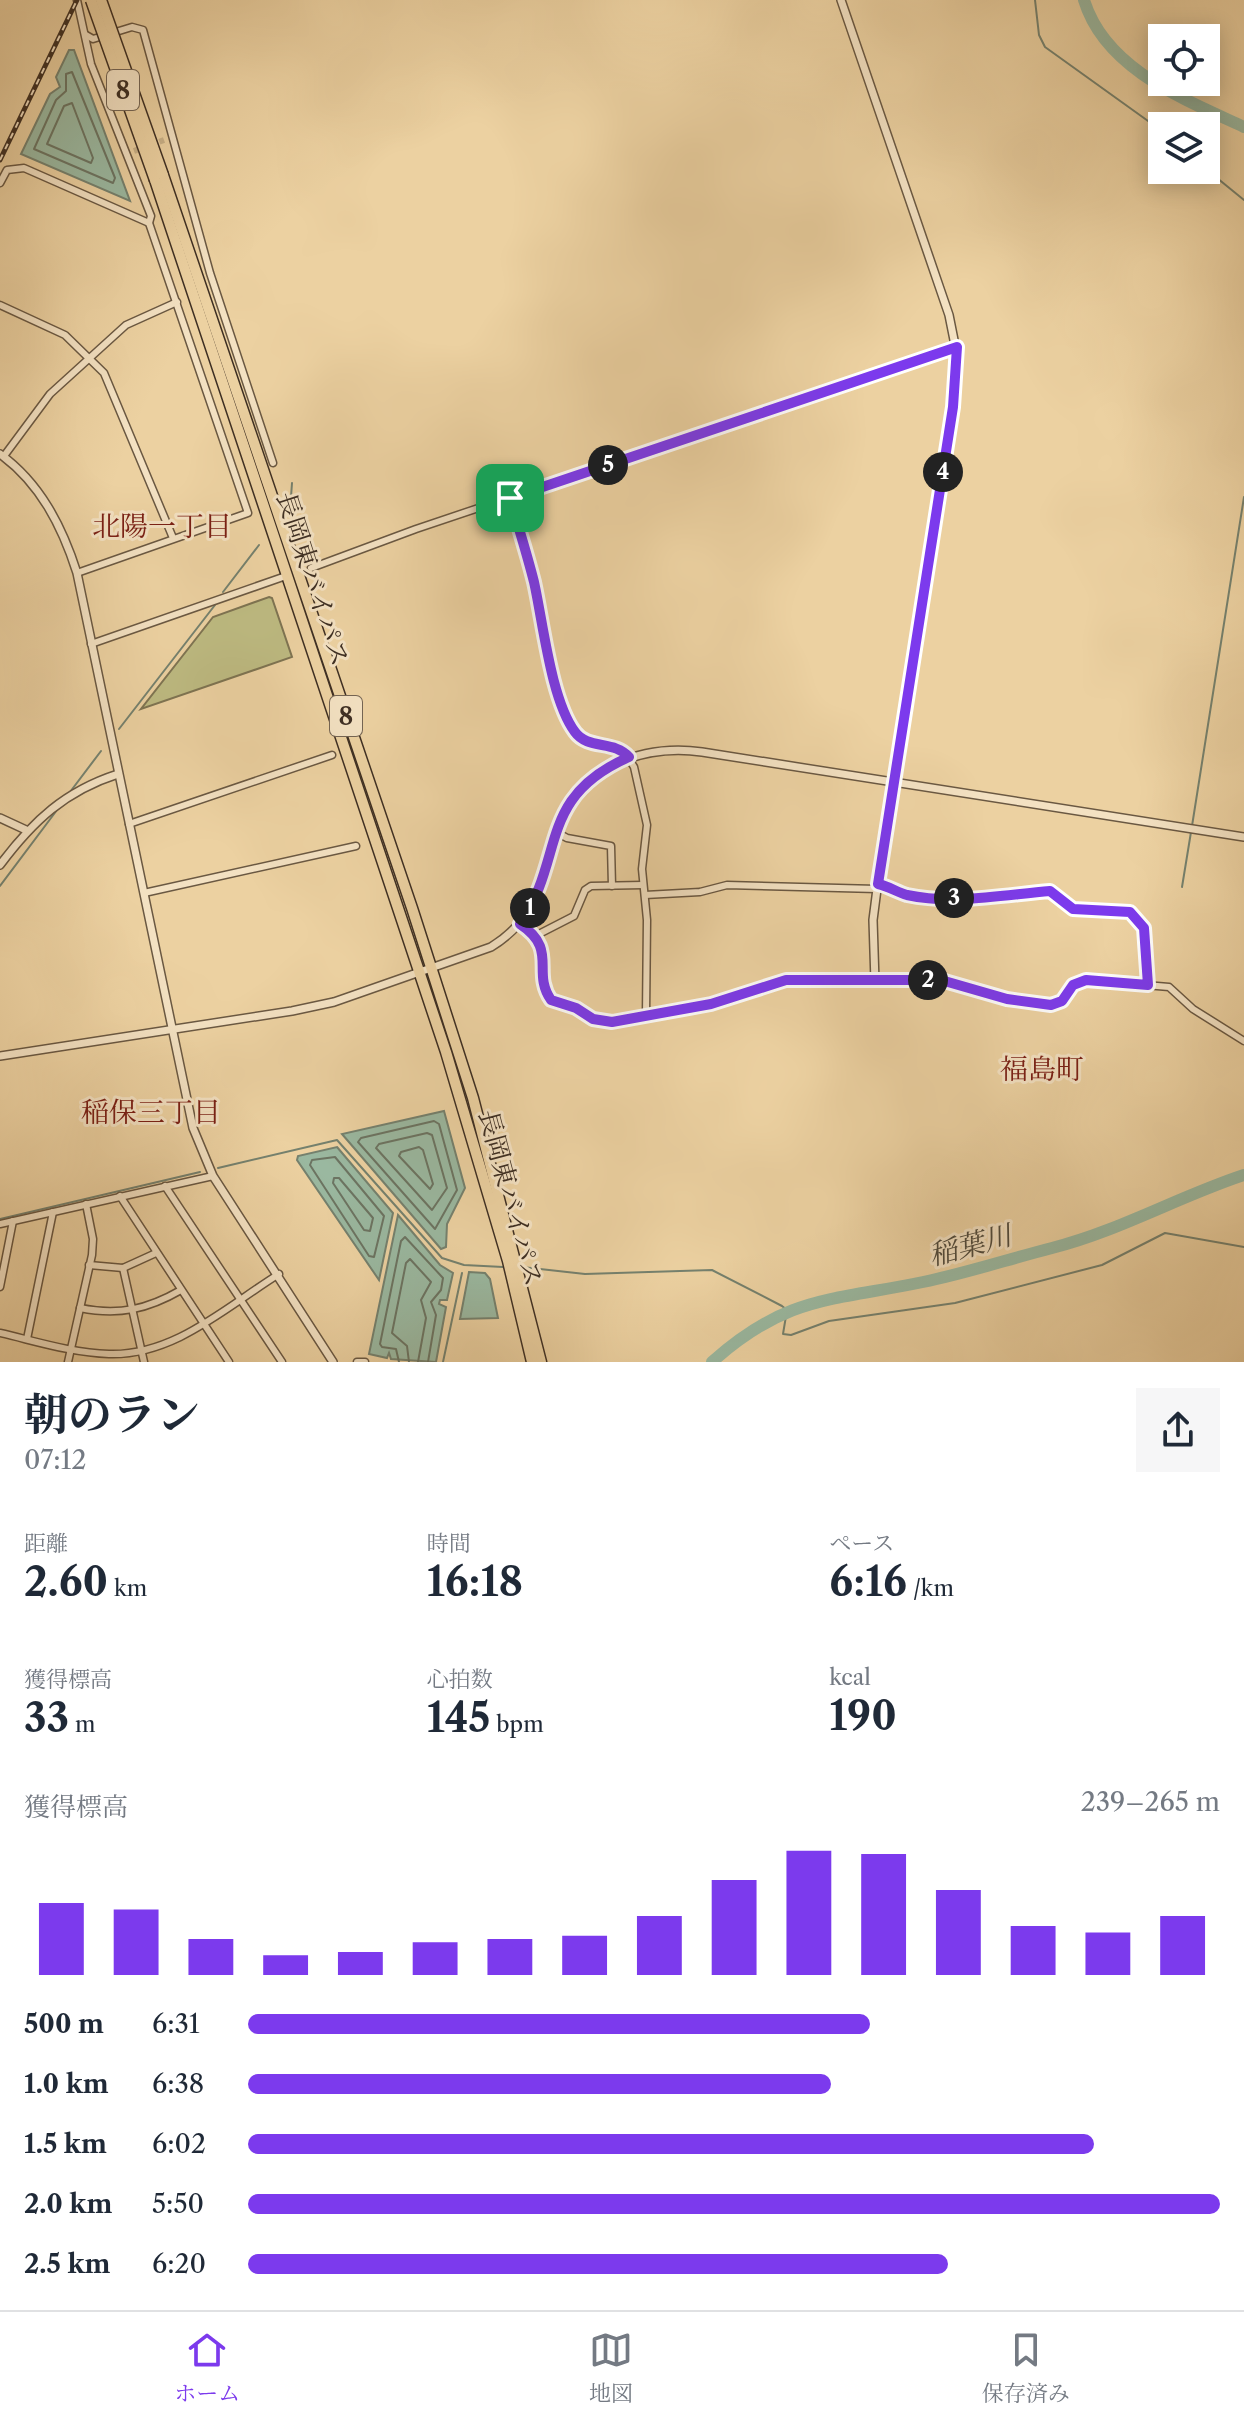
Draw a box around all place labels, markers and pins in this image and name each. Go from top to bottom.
pin: 5 [588,445,628,485]
pin: 4 [923,452,963,492]
pin [476,464,544,532]
pin: 3 [934,878,974,918]
pin: 1 [510,888,550,928]
pin: 2 [908,960,948,1000]

